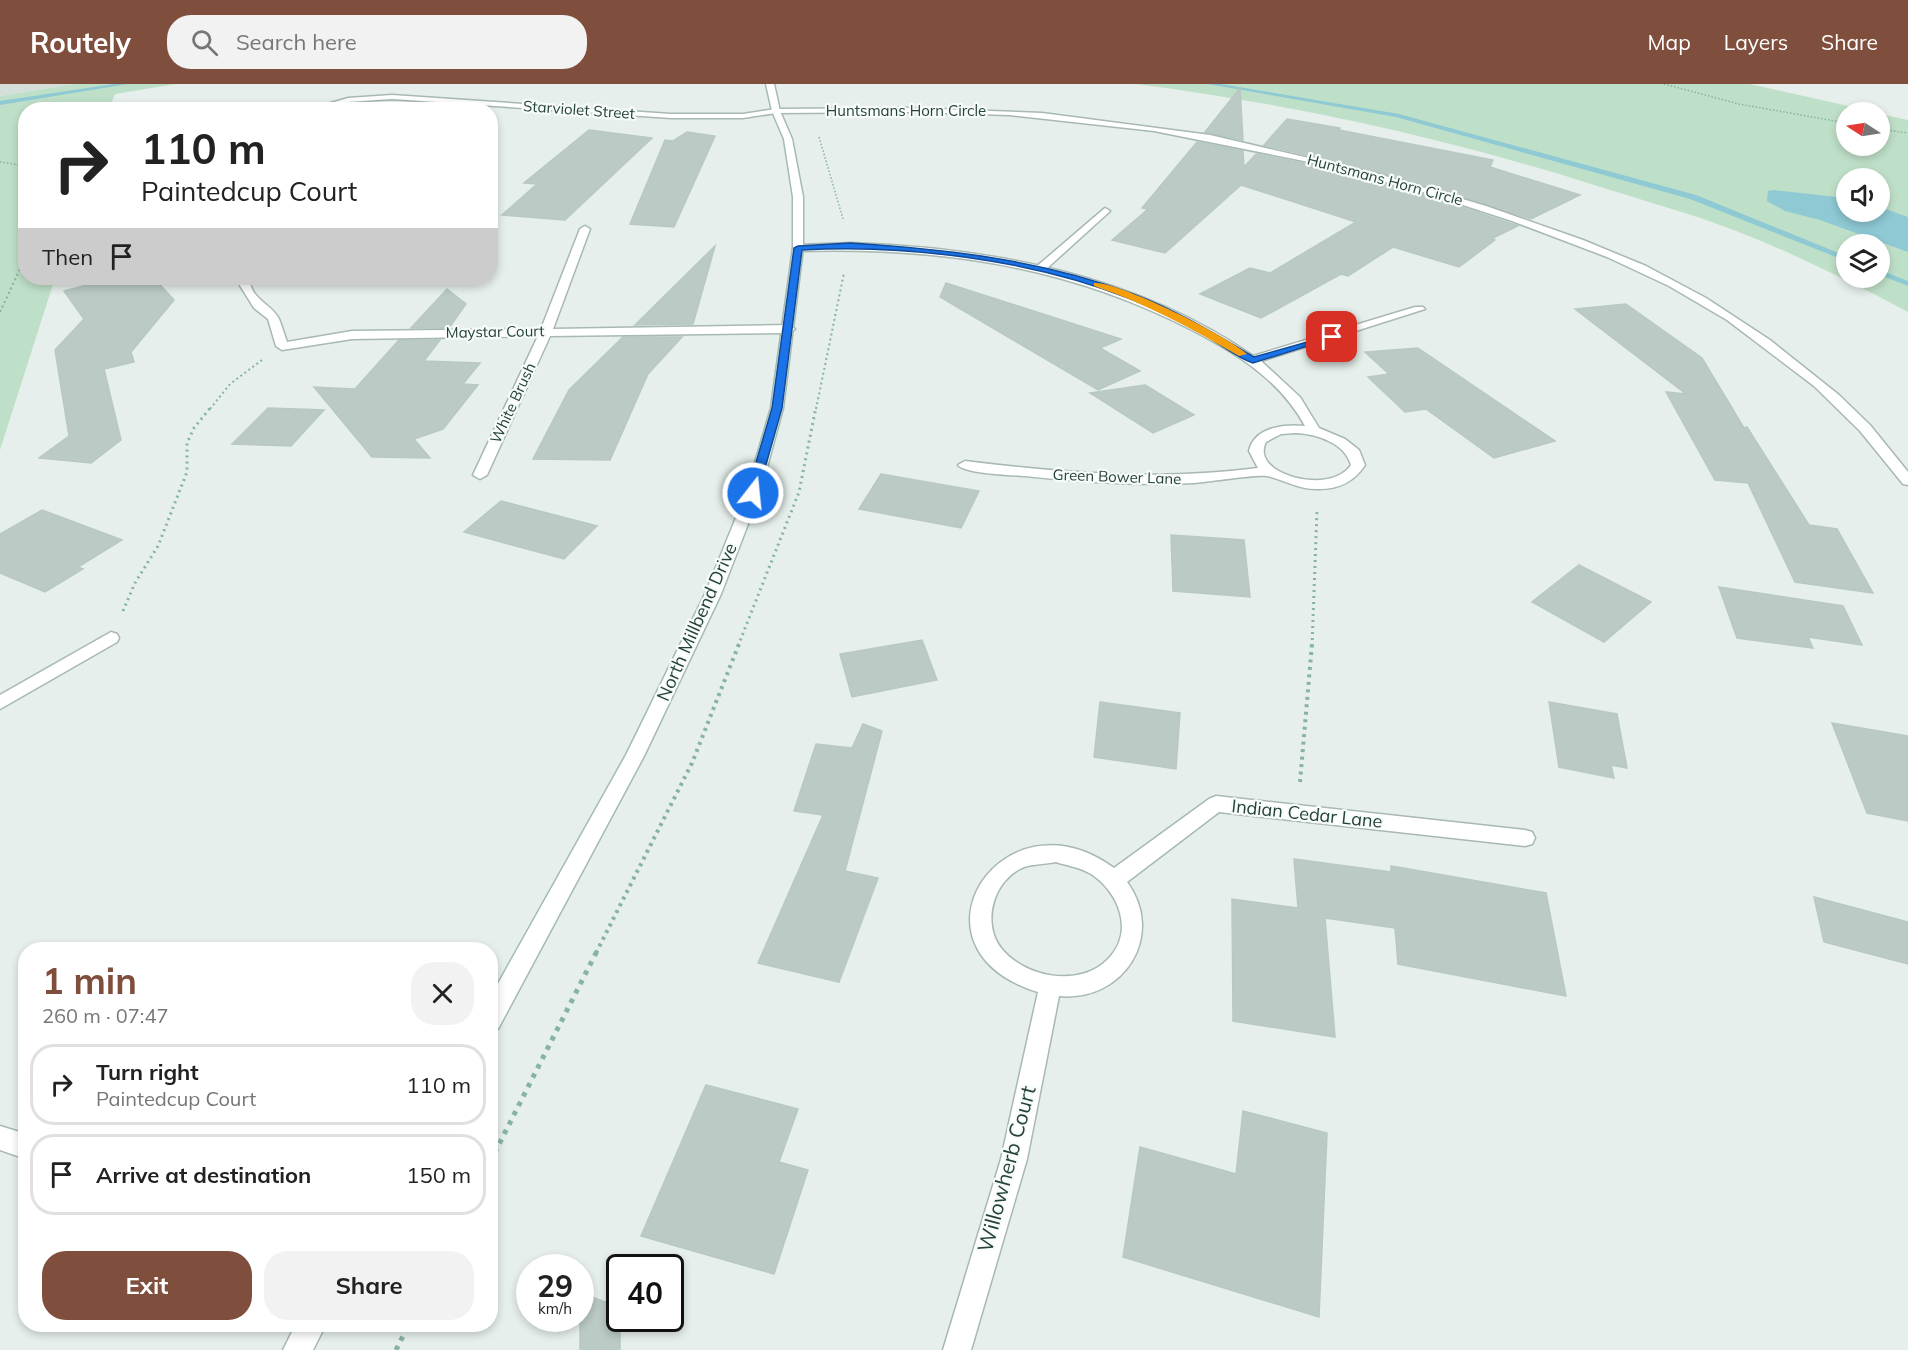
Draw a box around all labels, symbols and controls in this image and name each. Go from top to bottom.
search box [167,15,587,69]
text: Routely [30,25,131,60]
icon: search [188,26,221,59]
text: Search here [236,28,357,56]
text: Map [1648,29,1691,55]
text: Layers [1724,29,1788,55]
text: Share [1821,29,1878,55]
street label: Starviolet Street [523,96,636,123]
street label: Huntsmans Horn Circle [826,101,986,120]
north arrow [1836,102,1890,156]
map controls [1836,102,1890,288]
text: 110 m [141,122,266,175]
icon: right [42,126,120,204]
street label: Huntsmans Horn Circle [1305,150,1465,209]
button: sound [1836,168,1890,222]
text: Paintedcup Court [141,174,357,208]
button: layers [1836,234,1890,288]
icon: arrive [105,240,138,273]
text: Then [42,243,93,271]
pin [1306,311,1357,362]
icon: arrive [1315,320,1348,353]
street label: Maystar Court [446,321,544,342]
street label: White Brush [486,359,540,446]
position arrow [721,461,785,525]
street label: Green Bower Lane [1052,465,1182,488]
street label: North Millbend Drive [651,539,742,704]
street label: Indian Cedar Lane [1230,794,1384,833]
text: 1 min [42,958,137,1003]
button: close [411,962,474,1025]
text: 260 m · 07:47 [42,1003,168,1028]
text: Turn right [96,1058,199,1086]
icon: right [45,1068,78,1101]
text: 110 m [406,1071,471,1099]
street label: Willowherb Court [971,1083,1041,1255]
text: Paintedcup Court [96,1086,256,1111]
icon: arrive [45,1158,78,1191]
text: Arrive at destination [96,1161,311,1189]
text: 150 m [406,1161,471,1189]
button: Exit [42,1251,252,1320]
button: Share [264,1251,474,1320]
speed limit sign: 40 [606,1254,684,1332]
text: 29 [537,1267,573,1305]
text: km/h [538,1299,572,1318]

